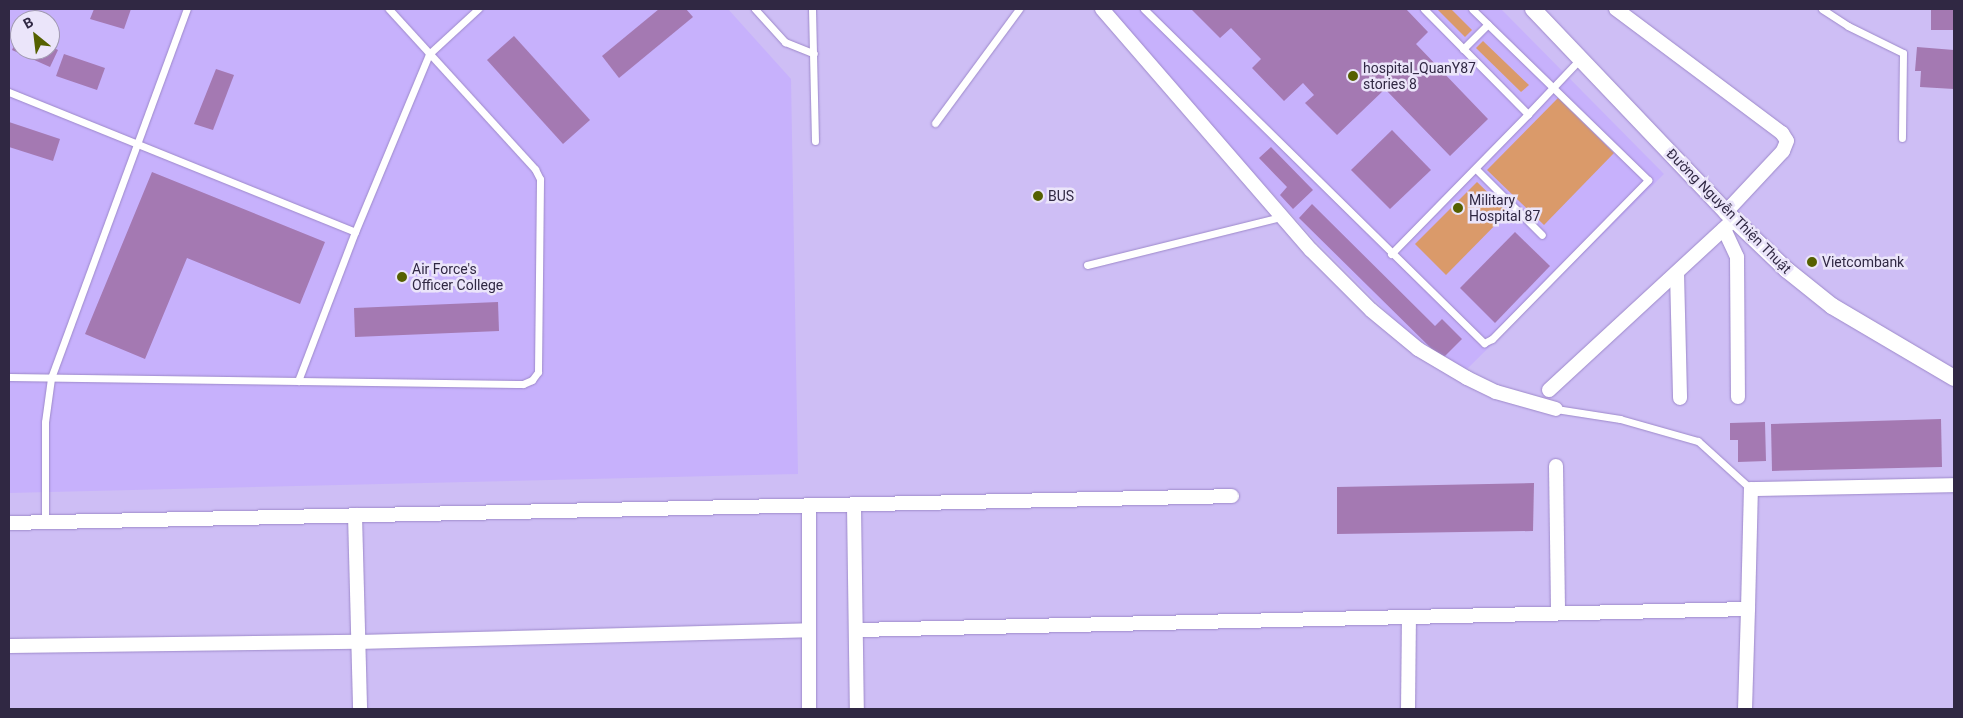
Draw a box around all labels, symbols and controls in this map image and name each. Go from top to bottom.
north arrow [10,10,60,60]
text: B [20,14,36,32]
place label: hospital_QuanY87 stories 8 [1363,60,1476,92]
marker: hospital_QuanY87 stories 8 [1347,70,1359,82]
street label: Đường Nguyễn Thiện Thuật [1663,145,1795,277]
place label: BUS [1048,188,1074,204]
marker: BUS [1032,190,1044,202]
place label: Military Hospital 87 [1469,192,1540,224]
marker: Military Hospital 87 [1451,201,1465,215]
place label: Vietcombank [1822,254,1904,270]
marker: Vietcombank [1806,256,1818,268]
place label: Air Force's Officer College [412,261,503,294]
marker: Air Force's Officer College [396,271,408,283]

